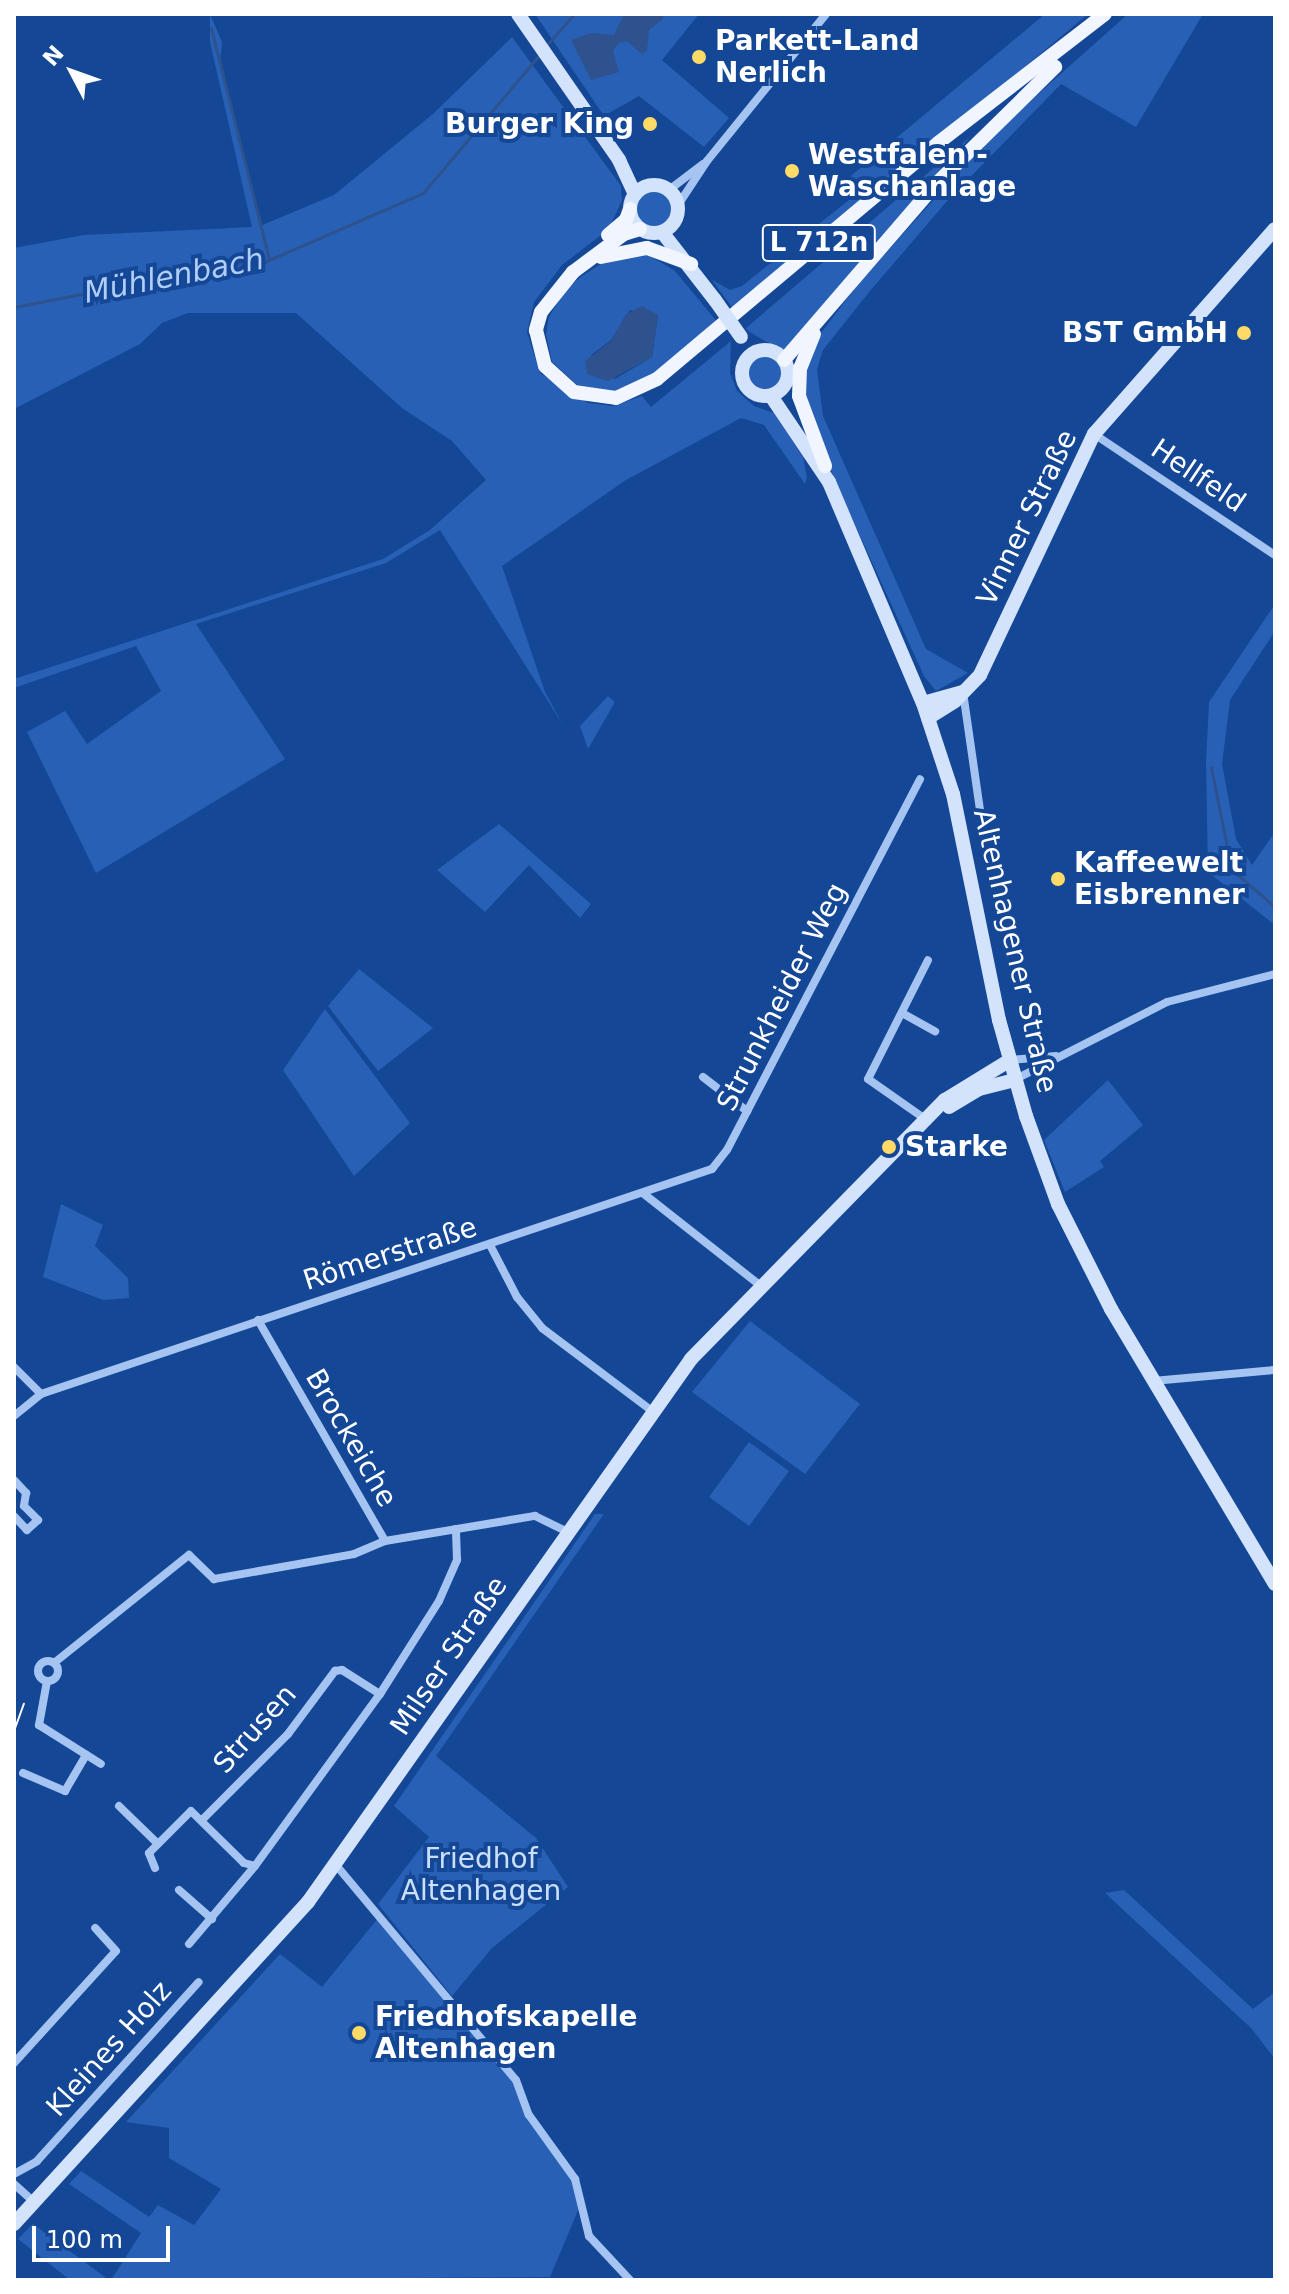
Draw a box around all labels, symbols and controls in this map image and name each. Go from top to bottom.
place label: Parkett-Land Nerlich [715,24,919,90]
north arrow [32,32,112,112]
text: N [38,41,69,71]
marker: Parkett-Land Nerlich [690,48,708,66]
place label: Burger King [445,107,634,141]
marker: Burger King [641,115,659,133]
place label: Westfalen - Waschanlage [808,138,1016,204]
marker: Westfalen - Waschanlage [783,162,801,180]
road number: L 712n [761,221,877,265]
water label: Mühlenbach [81,241,267,311]
place label: BST GmbH [1062,316,1228,350]
marker: BST GmbH [1235,324,1253,342]
street label: Vinner Straße [970,424,1084,612]
street label: Hellfeld [1144,432,1252,520]
street label: Altenhagener Straße [966,806,1064,1096]
place label: Kaffeewelt Eisbrenner [1074,846,1245,912]
marker: Kaffeewelt Eisbrenner [1049,870,1067,888]
street label: Strunkheider Weg [710,877,854,1117]
place label: Starke [905,1130,1008,1164]
marker: Starke [880,1138,898,1156]
street label: Römerstraße [299,1210,481,1298]
street label: Brockeiche [298,1363,404,1513]
street label: Milser Straße [384,1570,514,1742]
street label: Strusen [207,1678,303,1780]
park label: Friedhof Altenhagen [401,1842,561,1908]
street label: Kleines Holz [40,1974,178,2124]
place label: Friedhofskapelle Altenhagen [375,2000,638,2066]
marker: Friedhofskapelle Altenhagen [350,2024,368,2042]
scale bar [36,2210,174,2260]
text: 100 m [46,2226,123,2254]

